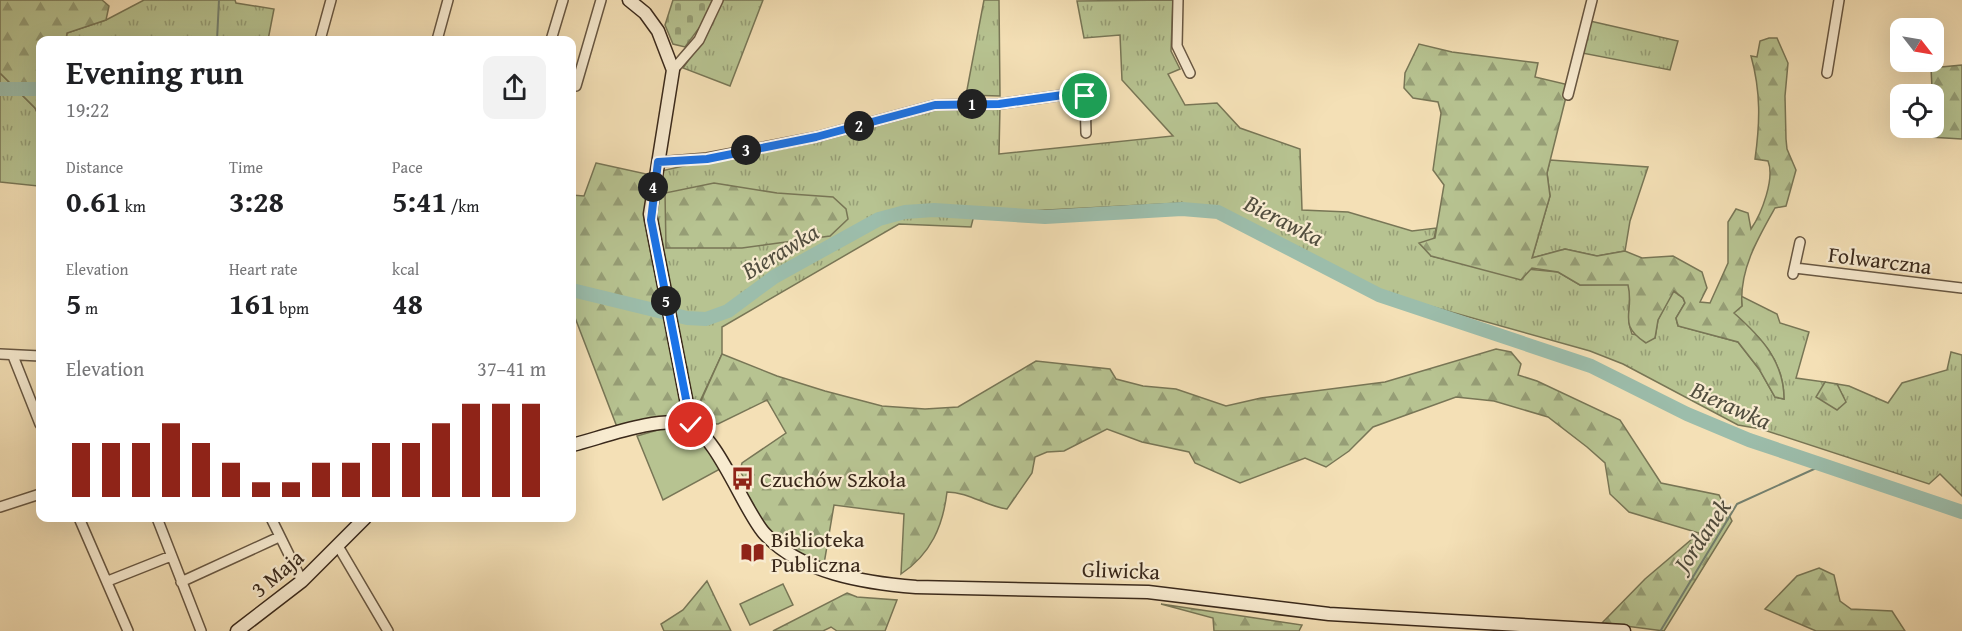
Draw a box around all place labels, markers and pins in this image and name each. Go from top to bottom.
pin [1059,70,1110,121]
pin: 1 [957,89,987,119]
pin: 2 [844,111,874,141]
pin: 3 [731,135,761,165]
pin: 4 [638,172,668,202]
pin: 5 [651,286,681,316]
pin [665,399,716,450]
place label: Czuchów Szkoła [760,463,907,495]
bus stop icon: Czuchów Szkoła [729,466,755,492]
place label: Biblioteka Publiczna [771,523,865,580]
library icon: Biblioteka Publiczna [740,539,766,565]

